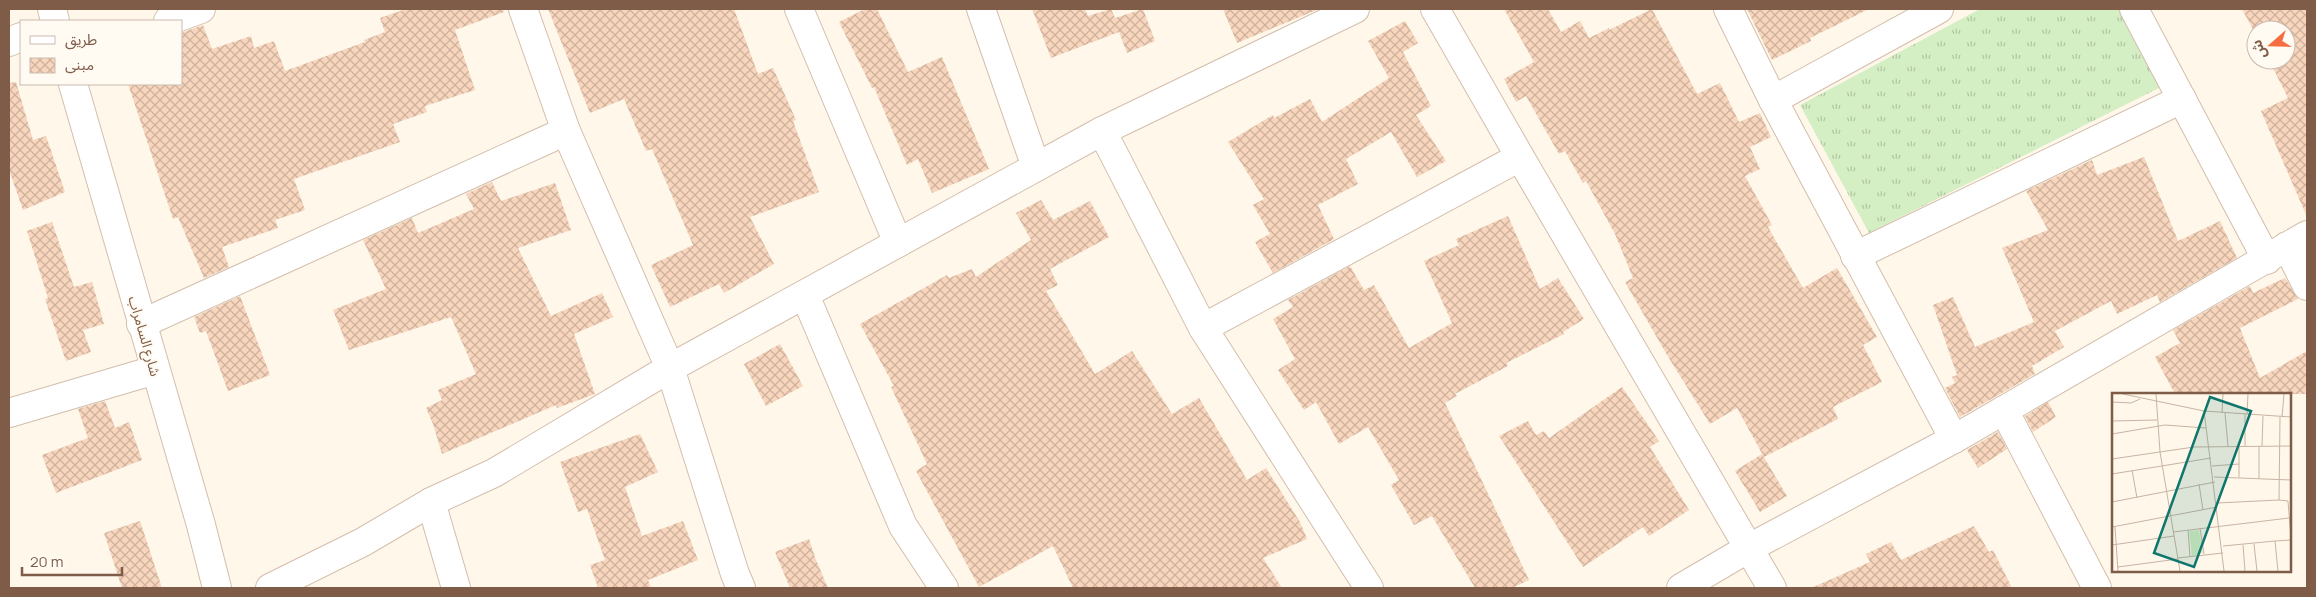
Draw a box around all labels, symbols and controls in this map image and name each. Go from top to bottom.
legend [20,20,182,85]
north arrow [2246,20,2296,70]
text: طريق [65,29,97,50]
text: ش [2246,37,2271,62]
text: مبنى [65,54,94,75]
street label: شارع السامراب [123,294,166,379]
inset map [2112,393,2291,572]
scale bar [22,544,122,576]
text: 20 m [30,551,63,572]

